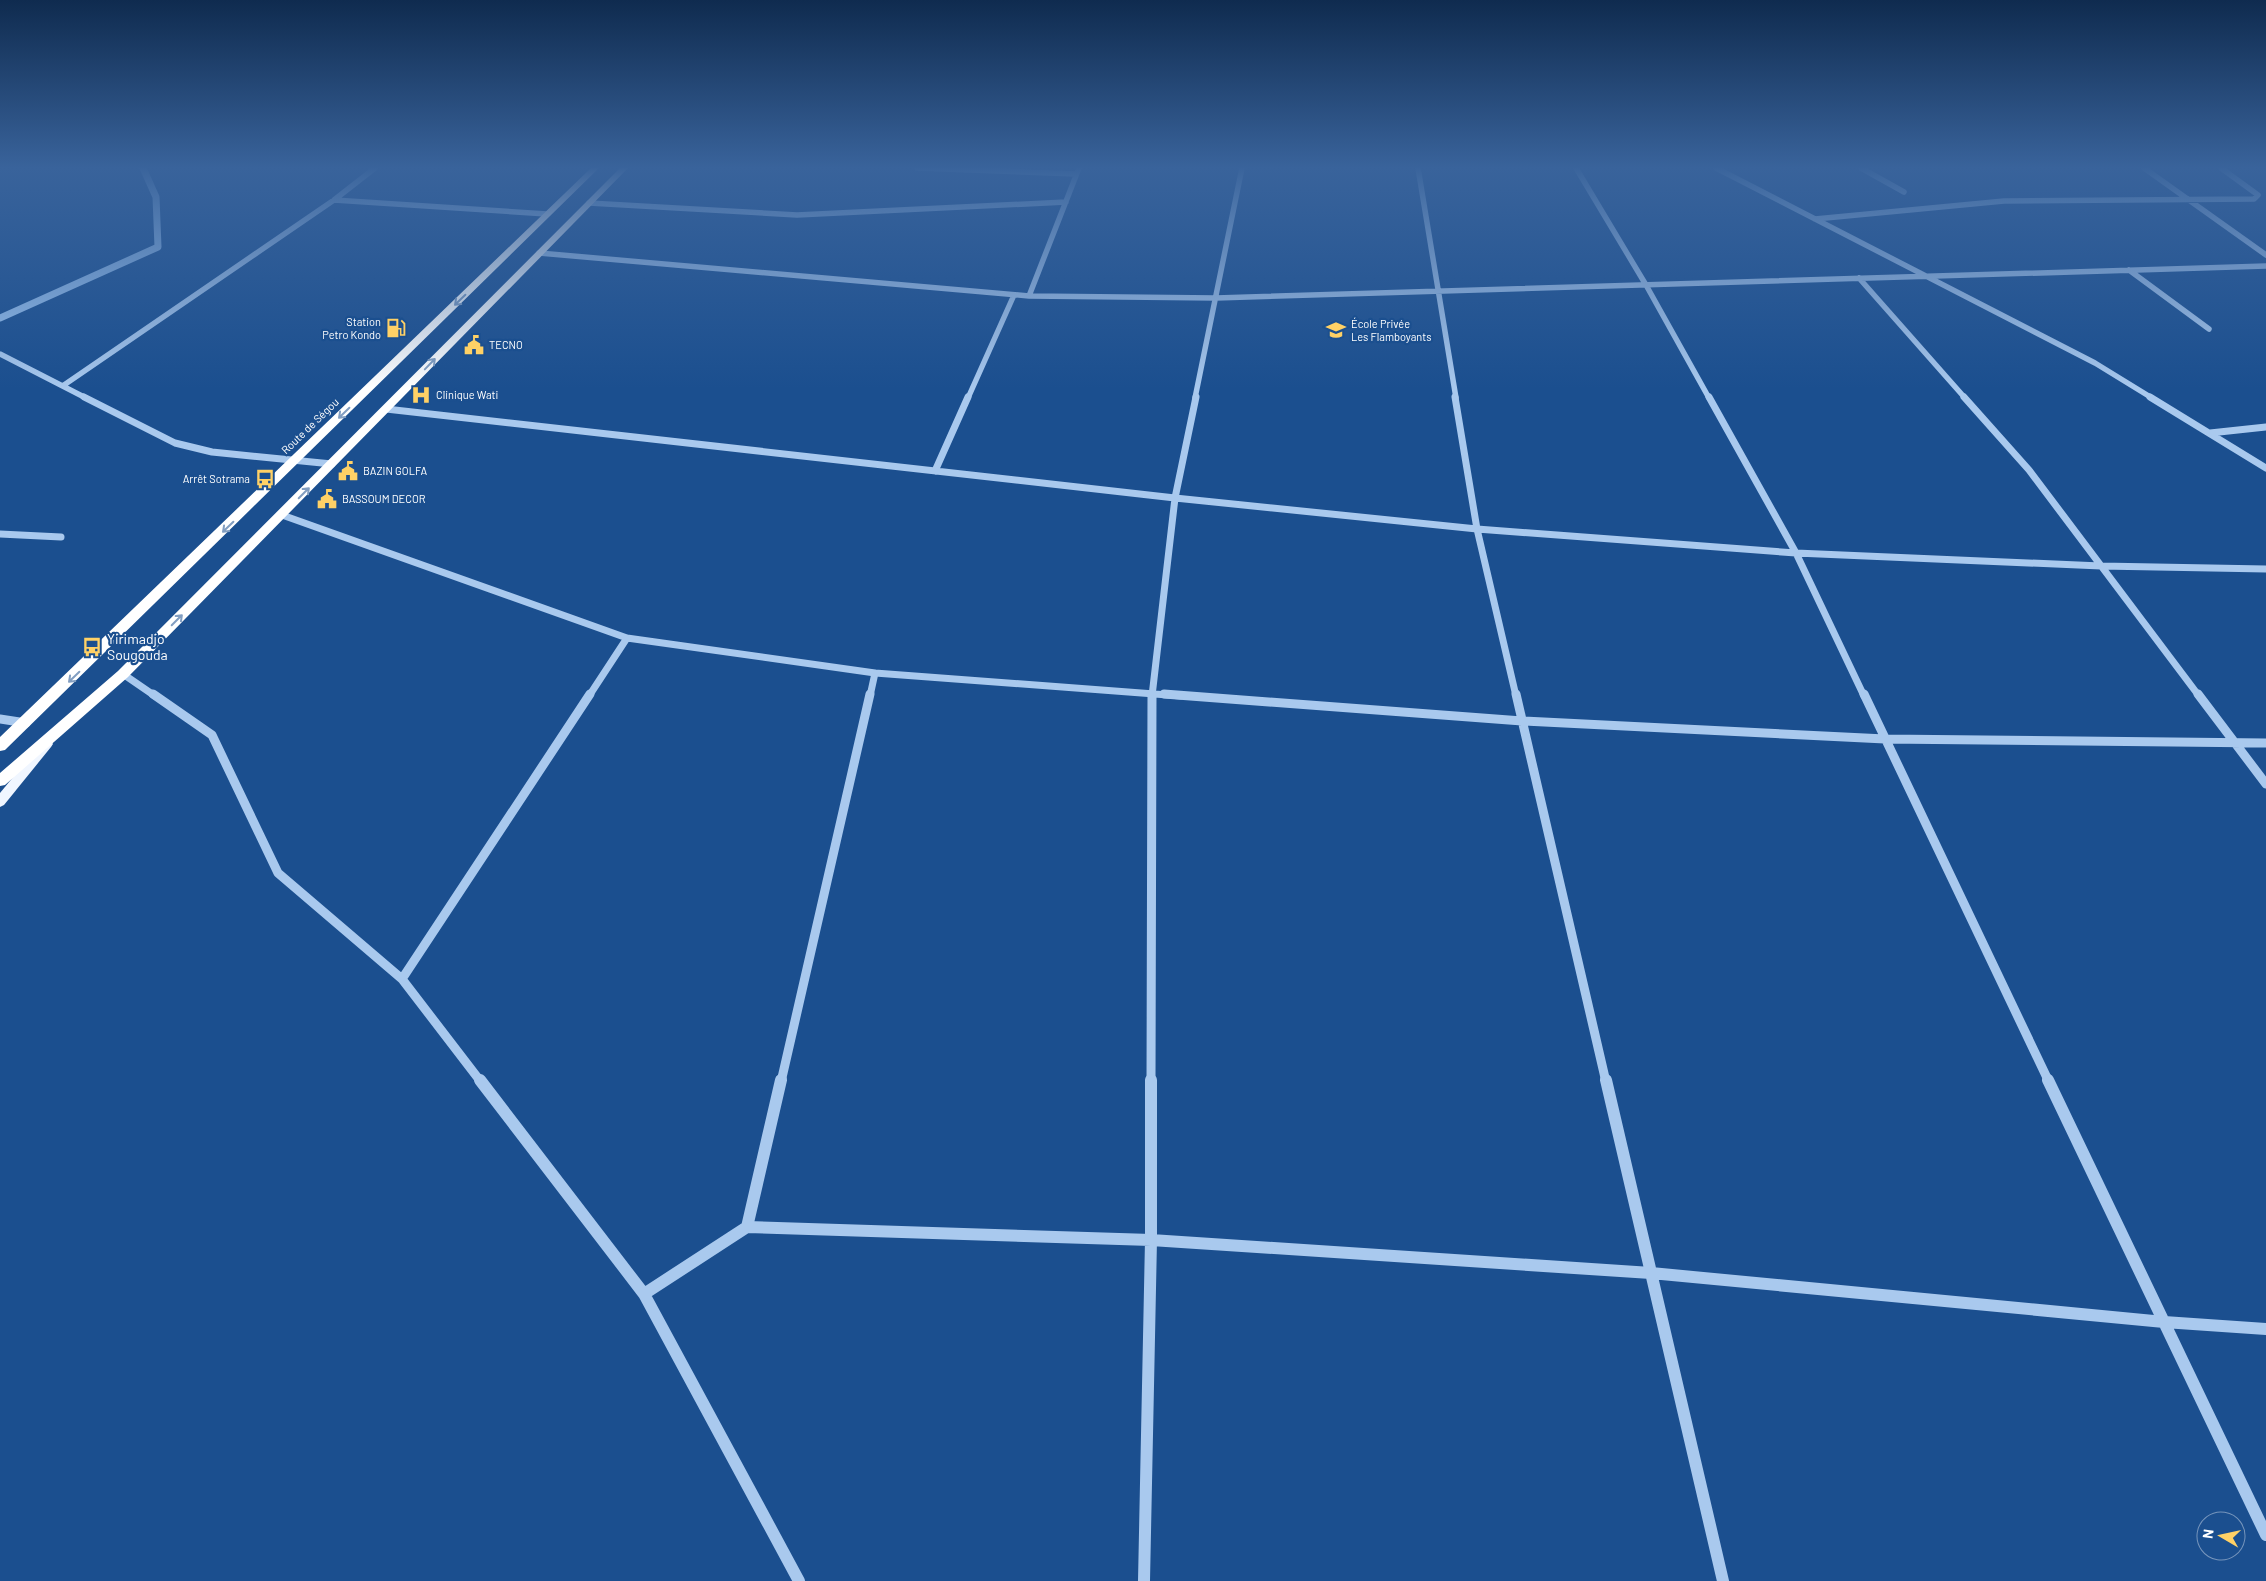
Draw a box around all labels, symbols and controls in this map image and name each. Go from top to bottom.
one-way arrow [454,293,466,306]
place label: Station Petro Kondo [322,315,381,341]
fuel station icon: Station Petro Kondo [385,317,407,339]
place label: École Privée Les Flamboyants [1351,317,1432,343]
school or university icon: École Privée Les Flamboyants [1325,319,1347,341]
public building icon: TECNO [463,334,485,356]
place label: TECNO [489,338,523,351]
one-way arrow [424,358,436,371]
hospital icon: Clinique Wati [410,384,432,406]
place label: Clinique Wati [436,388,498,401]
street label: Route de Ségou [278,395,341,456]
one-way arrow [338,407,350,420]
public building icon: BAZIN GOLFA [337,460,359,482]
place label: BAZIN GOLFA [363,464,428,477]
bus stop icon: Arrêt Sotrama [254,468,276,490]
place label: Arrêt Sotrama [183,472,250,485]
one-way arrow [298,486,310,499]
public building icon: BASSOUM DECOR [316,488,338,510]
place label: BASSOUM DECOR [342,492,426,505]
one-way arrow [221,521,234,533]
one-way arrow [170,614,183,626]
place label: Yirimadjo Sougouda [107,630,168,663]
bus stop icon: Yirimadjo Sougouda [81,636,103,658]
one-way arrow [67,671,80,683]
north arrow [2196,1511,2246,1561]
text: N [2199,1528,2217,1540]

